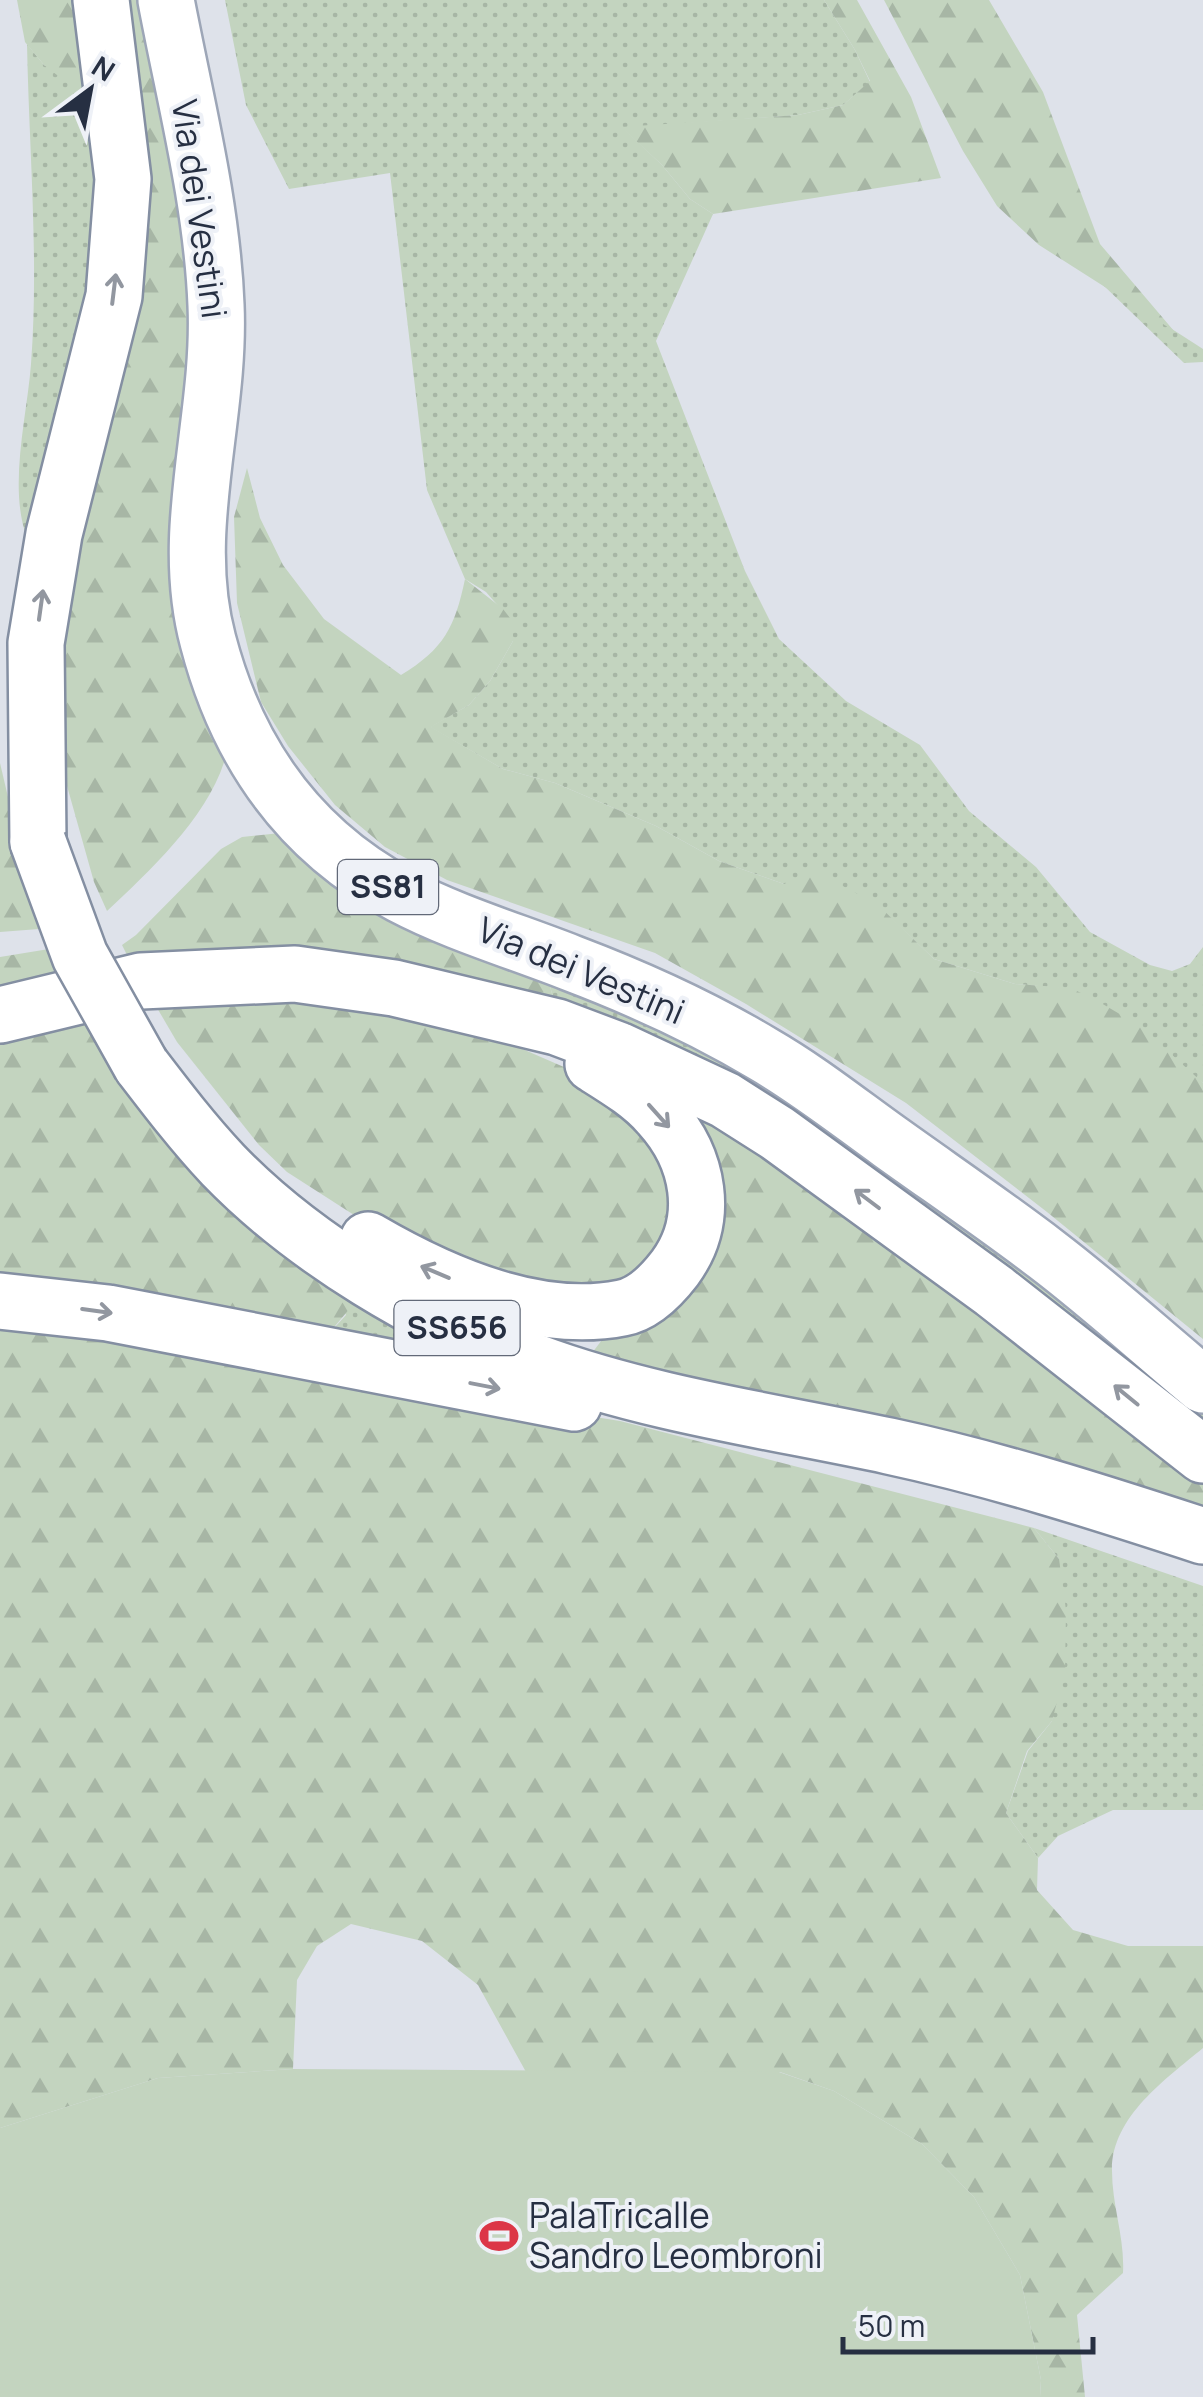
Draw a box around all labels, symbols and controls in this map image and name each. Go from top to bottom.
north arrow [40,40,140,140]
text: N [85,47,122,89]
street label: Via dei Vestini [161,96,239,321]
one-way arrow [105,273,124,306]
one-way arrow [33,590,51,622]
road number: SS81 [338,860,438,914]
street label: Via dei Vestini [471,905,692,1035]
one-way arrow [648,1103,671,1128]
one-way arrow [854,1189,881,1210]
one-way arrow [420,1262,451,1280]
road number: SS656 [394,1301,520,1355]
one-way arrow [80,1303,113,1321]
one-way arrow [468,1377,501,1396]
one-way arrow [1113,1385,1140,1406]
place label: PalaTricalle Sandro Leombroni [529,2191,823,2279]
sports icon: PalaTricalle Sandro Leombroni [478,2215,520,2257]
scale bar [843,2292,1093,2354]
text: 50 m [858,2305,925,2346]

